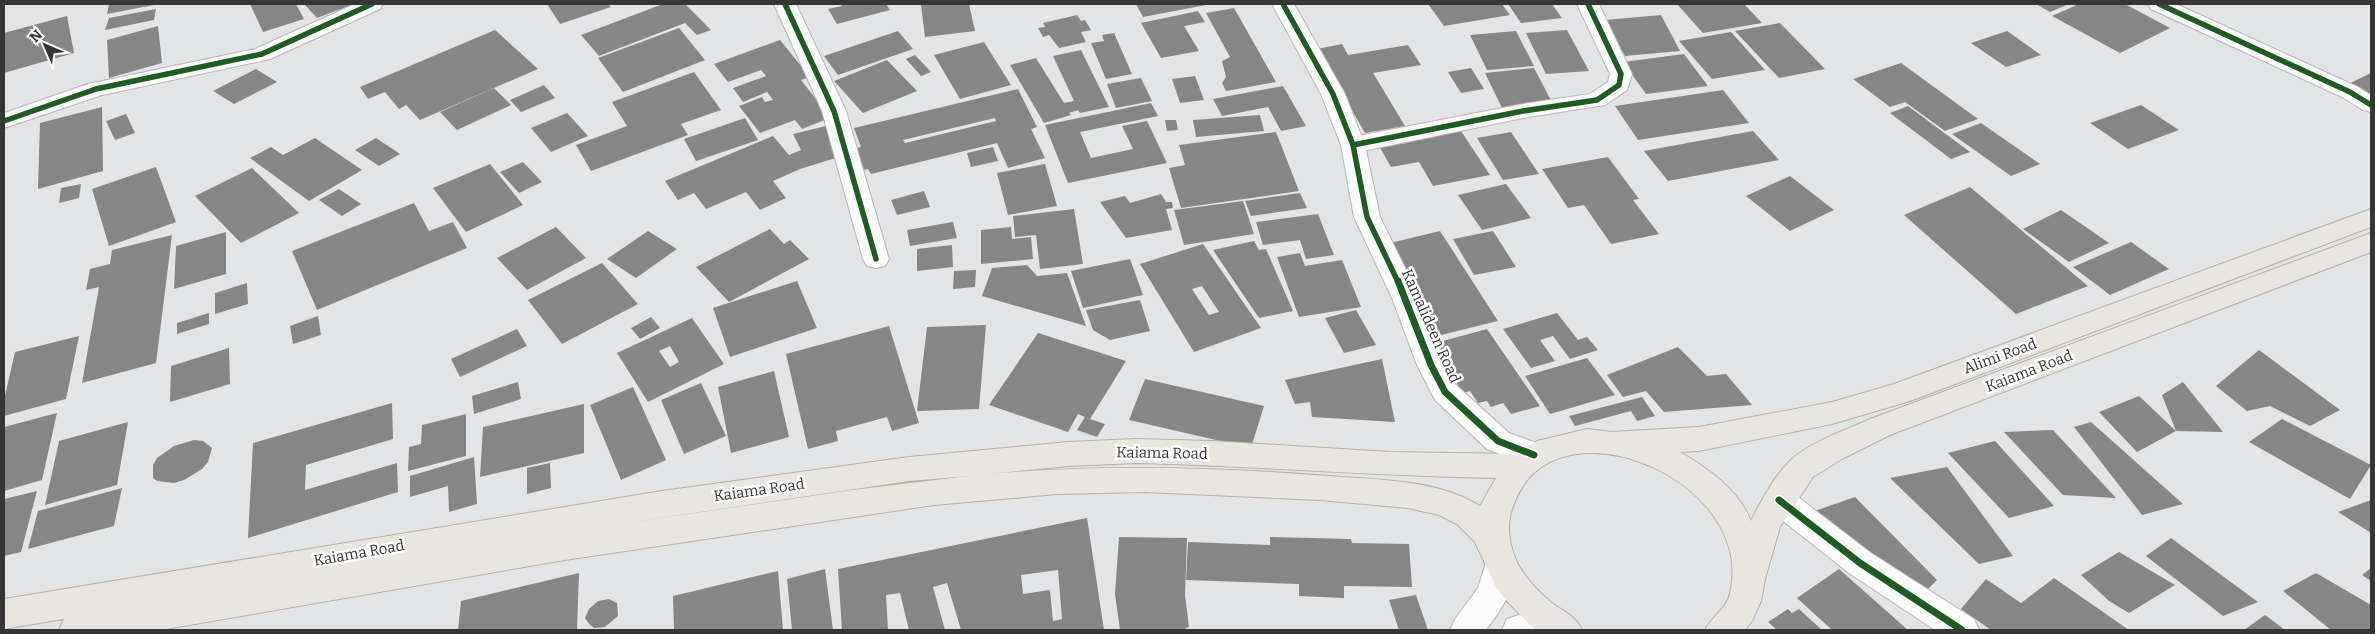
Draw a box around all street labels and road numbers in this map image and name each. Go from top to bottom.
street label: Kamalideen Road [1398,266,1464,386]
street label: Alimi Road [1961,334,2039,378]
street label: Kaiama Road [1983,346,2075,396]
street label: Kaiama Road [1116,443,1208,463]
street label: Kaiama Road [712,475,806,505]
street label: Kaiama Road [312,536,406,570]

